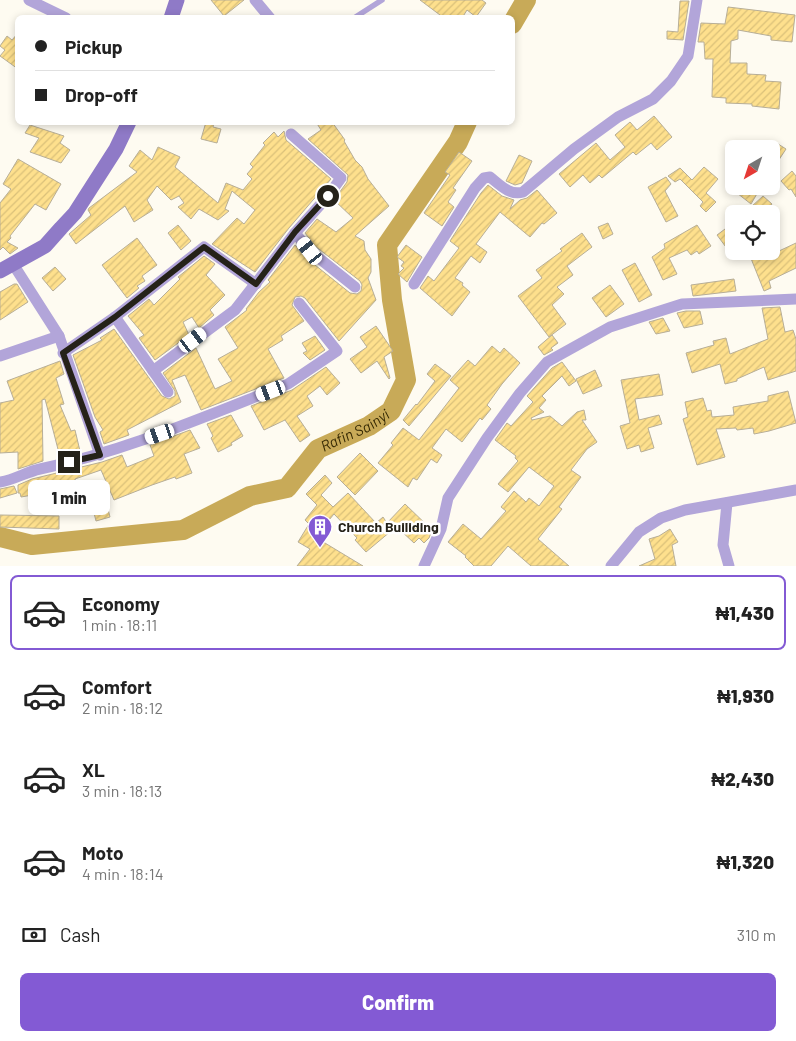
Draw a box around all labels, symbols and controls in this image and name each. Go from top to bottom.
text: Pickup [65,35,123,58]
text: Drop-off [65,83,138,106]
north arrow [725,140,780,195]
map controls [725,140,780,260]
route start [317,185,339,207]
button: locate [725,205,780,260]
car [294,235,325,267]
car [176,325,209,355]
car [254,379,287,403]
water label: Rafin Sainyi [318,405,393,455]
car [143,422,176,446]
route end [58,451,80,473]
callout: 1 min [28,480,110,514]
text: 1 min [51,488,87,507]
building icon: Church Builiding [307,514,333,548]
place label: Church Builiding [338,518,439,535]
icon: car [22,590,67,635]
text: Economy [82,592,160,615]
text: ₦1,430 [715,601,774,624]
text: 1 min · 18:11 [82,615,157,634]
icon: car [22,673,67,718]
text: Comfort [82,675,152,698]
text: ₦1,930 [717,684,774,707]
text: 2 min · 18:12 [82,698,163,717]
icon: car [22,756,67,801]
text: XL [82,758,105,781]
text: ₦2,430 [711,767,774,790]
text: 3 min · 18:13 [82,781,162,800]
icon: car [22,839,67,884]
text: Moto [82,841,124,864]
text: ₦1,320 [716,850,774,873]
text: 4 min · 18:14 [82,864,164,883]
icon: cash [20,921,48,949]
text: Cash [60,923,101,946]
text: 310 m [737,925,776,944]
button: Confirm [20,973,776,1031]

